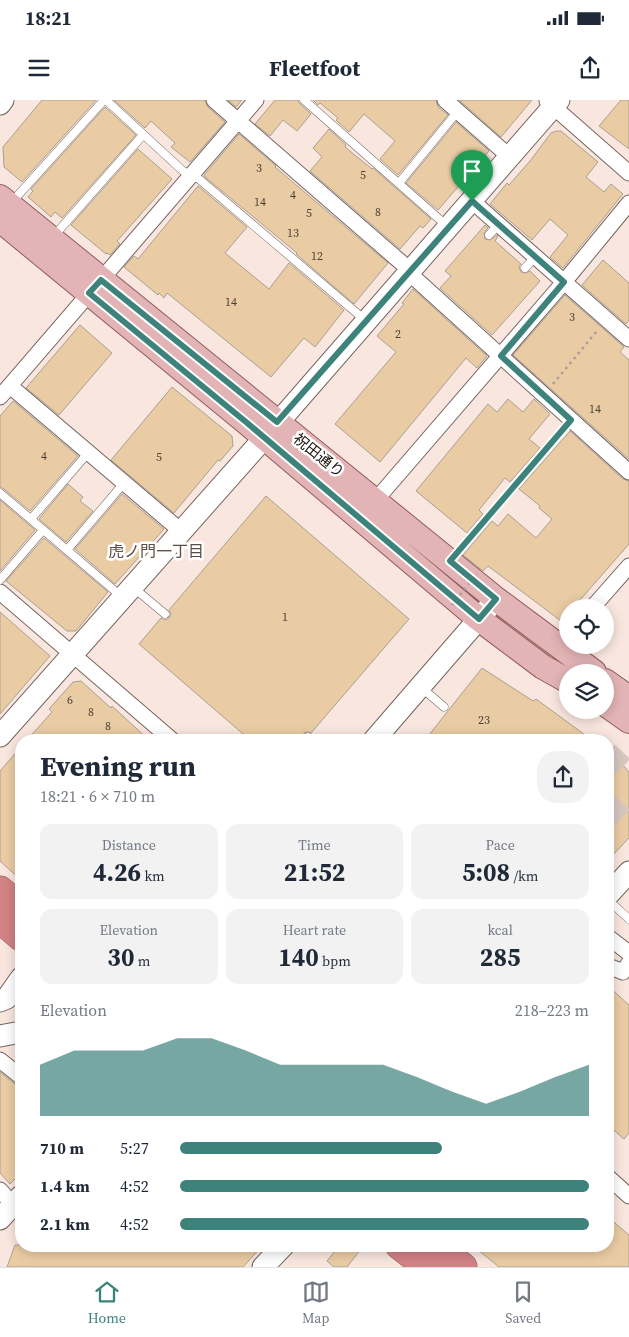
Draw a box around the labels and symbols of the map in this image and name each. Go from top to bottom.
pin [451,150,493,201]
house number: 3 [256,160,262,176]
house number: 5 [360,167,366,183]
house number: 4 [290,187,296,203]
house number: 14 [254,194,266,210]
house number: 8 [375,204,381,220]
house number: 5 [306,205,312,221]
house number: 13 [287,225,299,241]
house number: 12 [311,248,323,264]
house number: 14 [225,294,237,310]
house number: 3 [569,309,575,325]
house number: 2 [395,326,401,342]
house number: 14 [589,401,601,417]
street label: 祝田通り [289,428,349,482]
house number: 4 [41,448,47,464]
house number: 5 [156,449,162,465]
district label: 虎ノ門一丁目 [108,540,204,562]
house number: 1 [282,609,288,625]
house number: 6 [67,692,73,708]
house number: 8 [88,704,94,720]
house number: 23 [478,712,490,728]
house number: 8 [105,718,111,734]

